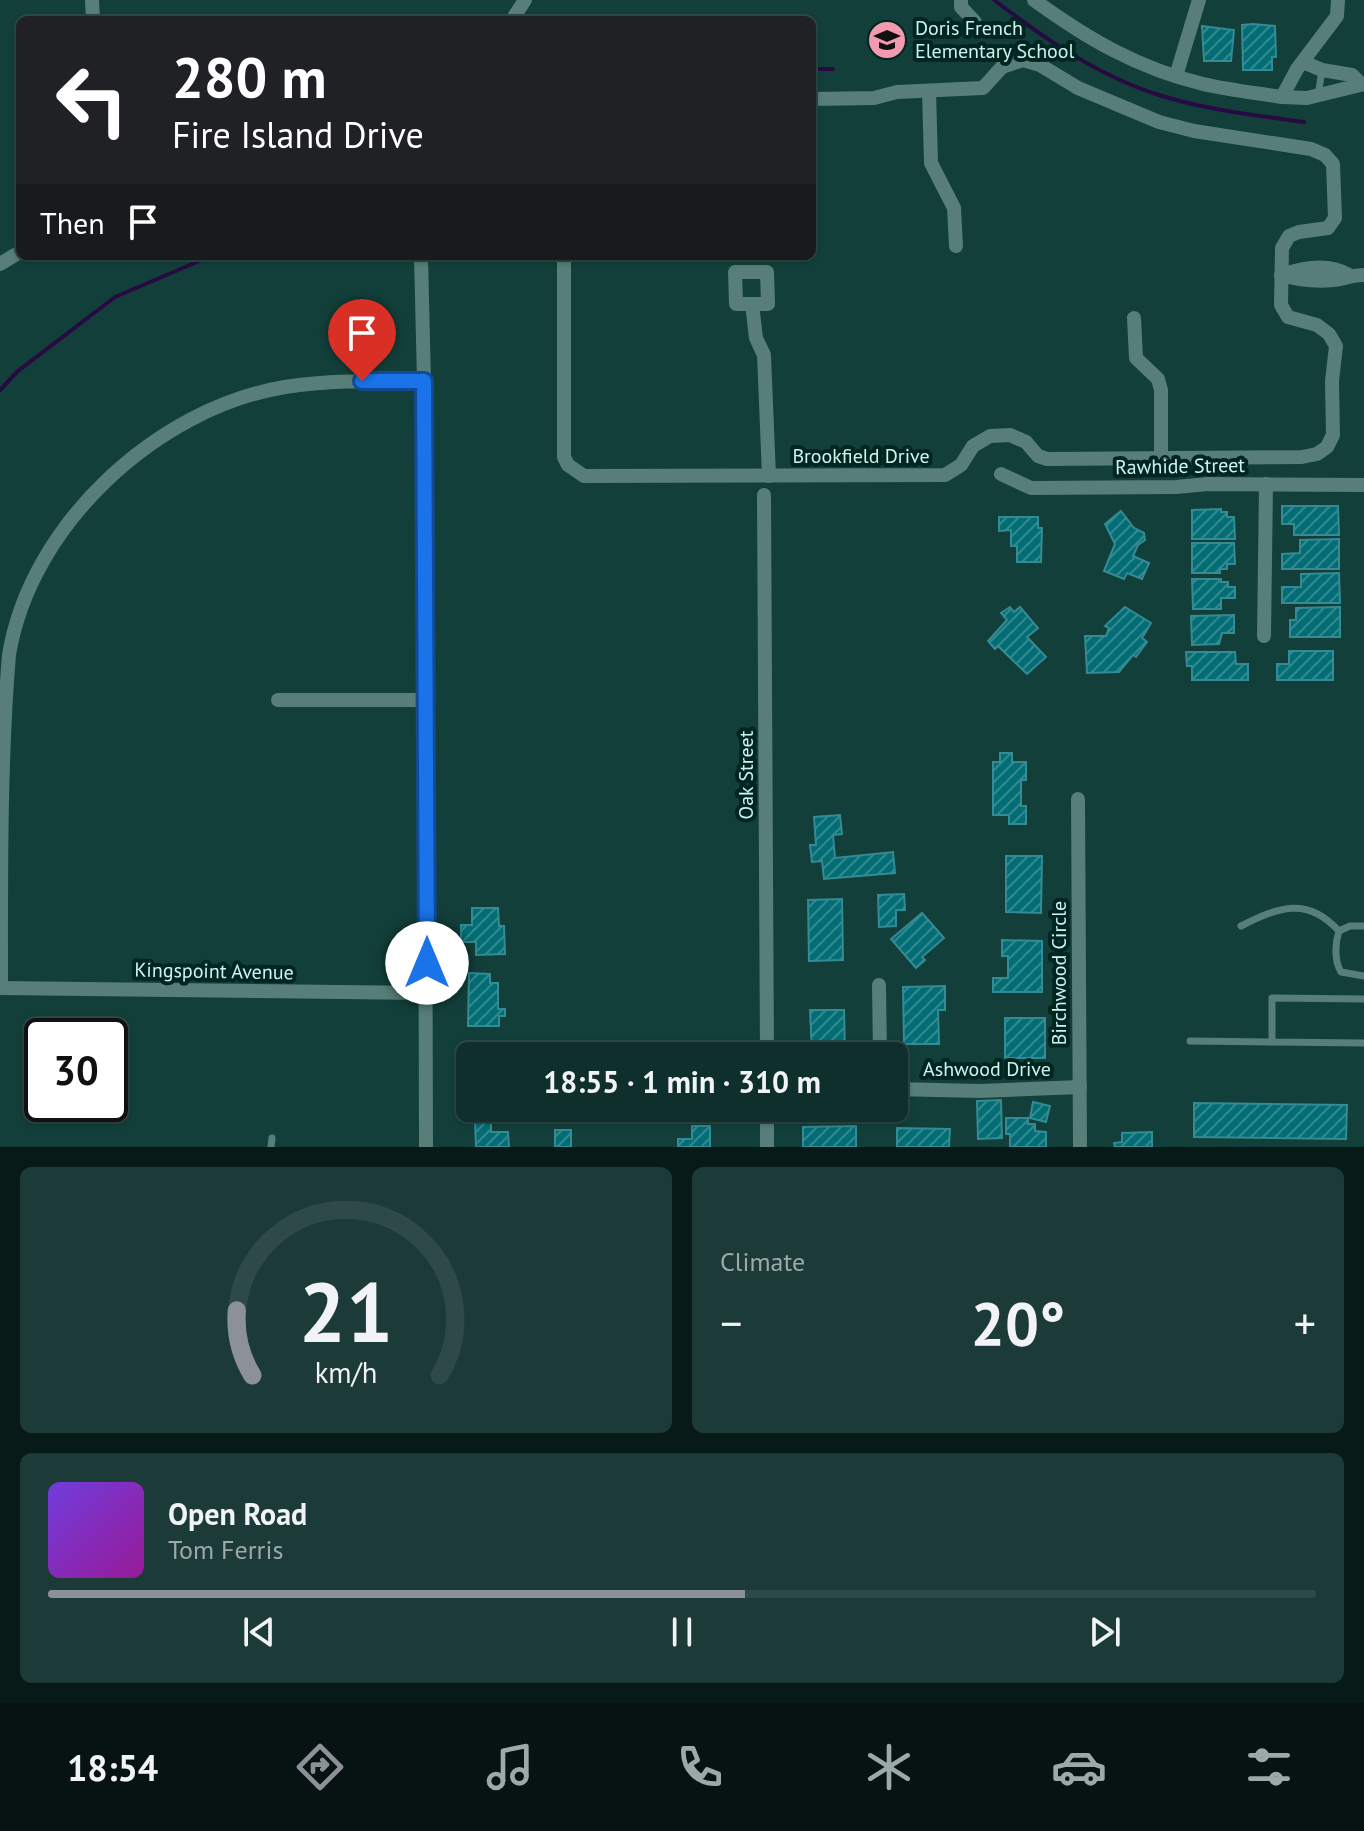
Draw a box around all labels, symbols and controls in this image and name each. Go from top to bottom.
place label: Doris French Elementary School [915,15,1075,64]
school or university icon: Doris French Elementary School [866,19,908,61]
text: 280 m [172,41,327,113]
icon: left [40,48,144,152]
text: Fire Island Drive [172,111,424,158]
icon: arrive [121,200,165,244]
text: Then [40,203,105,242]
pin [328,299,396,381]
icon: arrive [340,311,384,355]
street label: Brookfield Drive [792,443,930,469]
street label: Rawhide Street [1115,452,1245,480]
street label: Oak Street [733,730,759,820]
street label: Birchwood Circle [1046,901,1072,1045]
position arrow [385,921,469,1005]
street label: Kingspoint Avenue [134,957,294,985]
speed limit sign: 30 [24,1018,128,1122]
street label: Ashwood Drive [923,1056,1051,1082]
text: 18:55 · 1 min · 310 m [543,1062,821,1101]
text: Climate [720,1245,805,1278]
text: 21 [299,1257,393,1365]
text: 20° [971,1284,1065,1362]
text: − [720,1294,742,1351]
text: + [1294,1294,1316,1351]
text: km/h [315,1354,377,1391]
text: Open Road [168,1494,307,1533]
text: Tom Ferris [168,1533,283,1566]
icon: previous [237,1610,281,1654]
icon: pause [660,1610,704,1654]
icon: next [1083,1610,1127,1654]
icon: directions [292,1739,348,1795]
icon: music [482,1739,538,1795]
icon: phone [672,1739,728,1795]
icon: climate [861,1739,917,1795]
icon: car [1051,1739,1107,1795]
icon: filters [1241,1739,1297,1795]
text: 18:54 [67,1744,158,1791]

